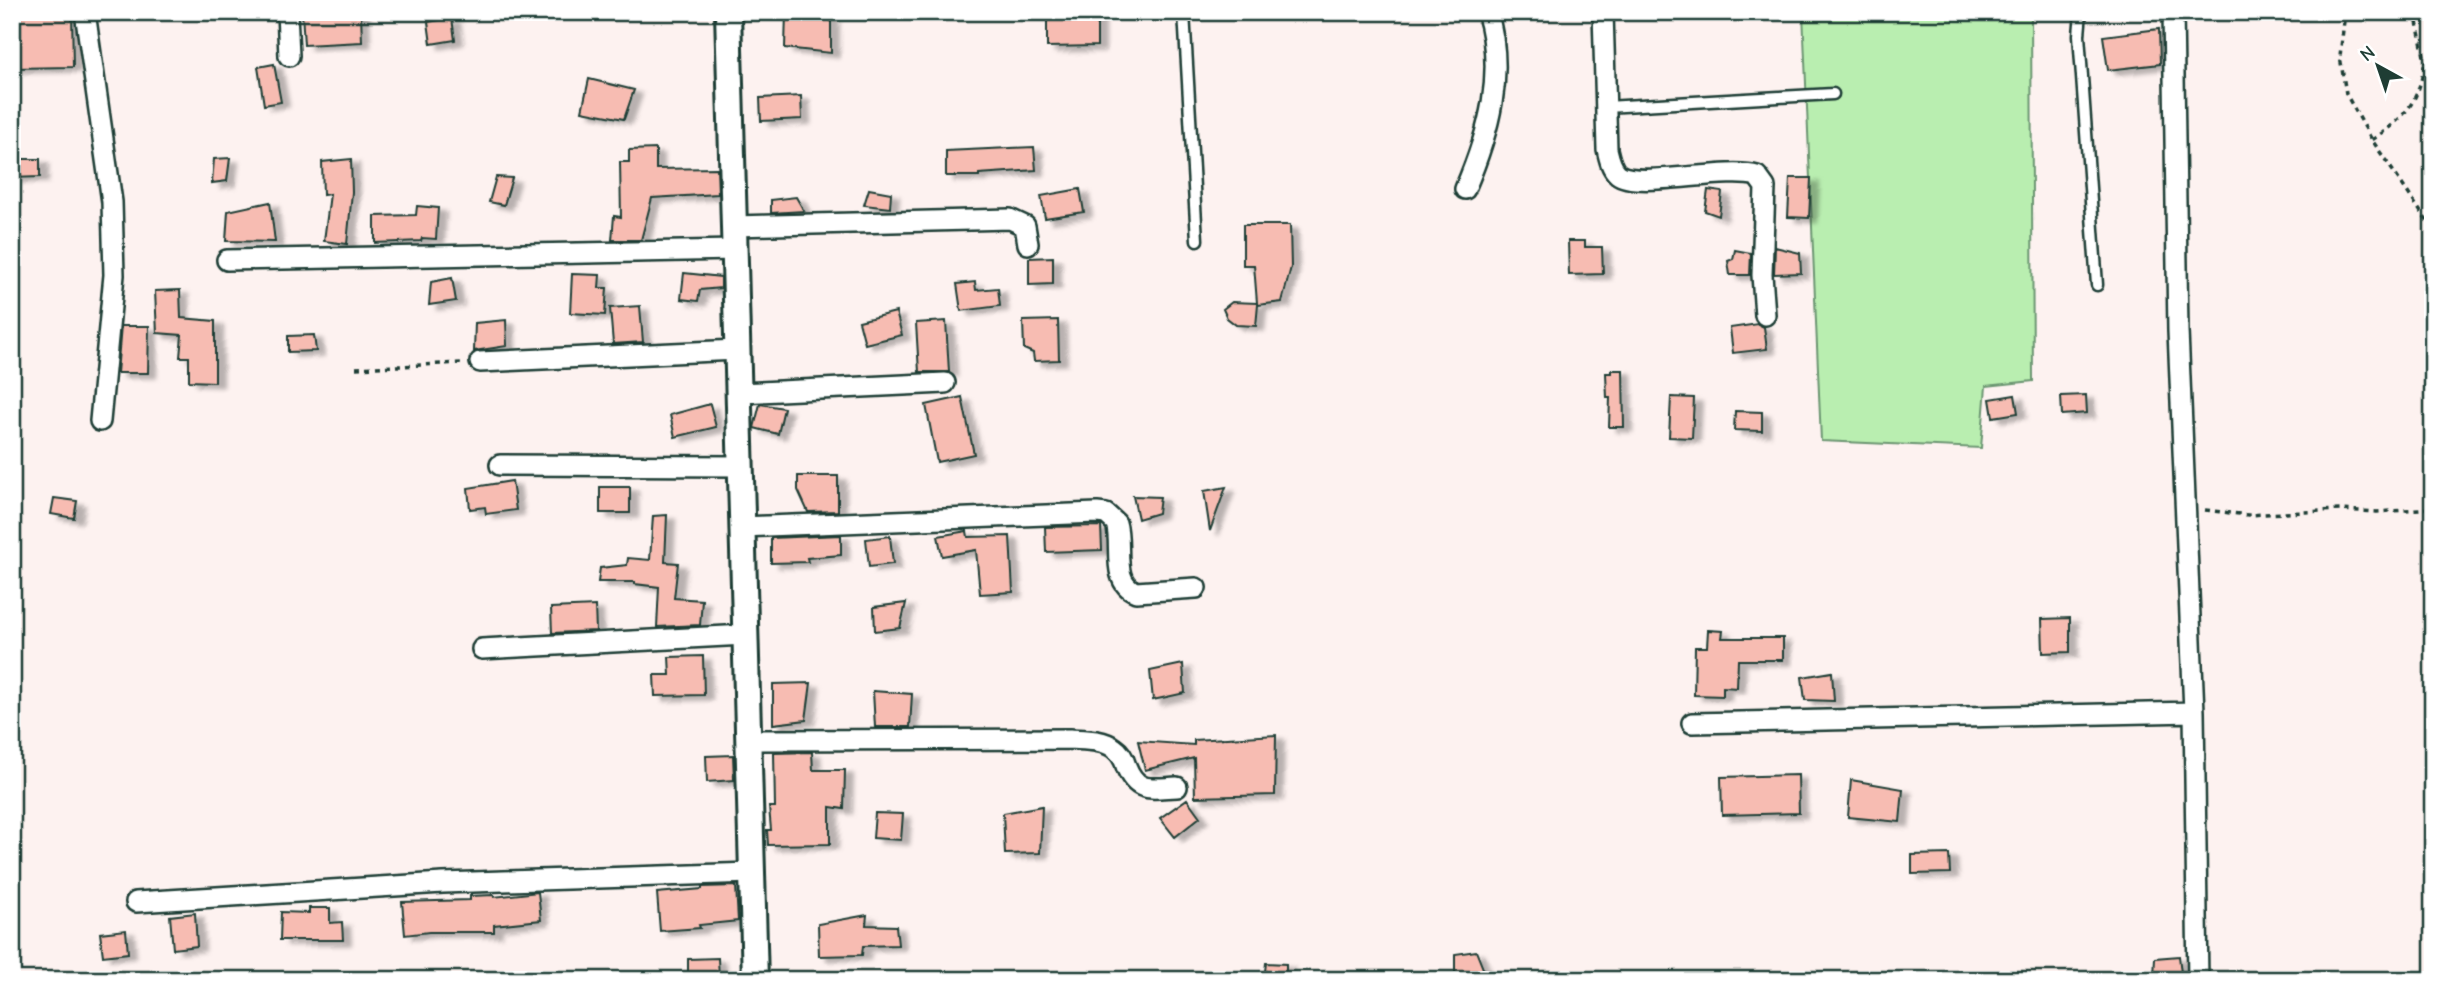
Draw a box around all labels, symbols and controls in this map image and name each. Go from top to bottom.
north arrow [2344,32,2414,102]
text: N [2356,41,2380,66]

